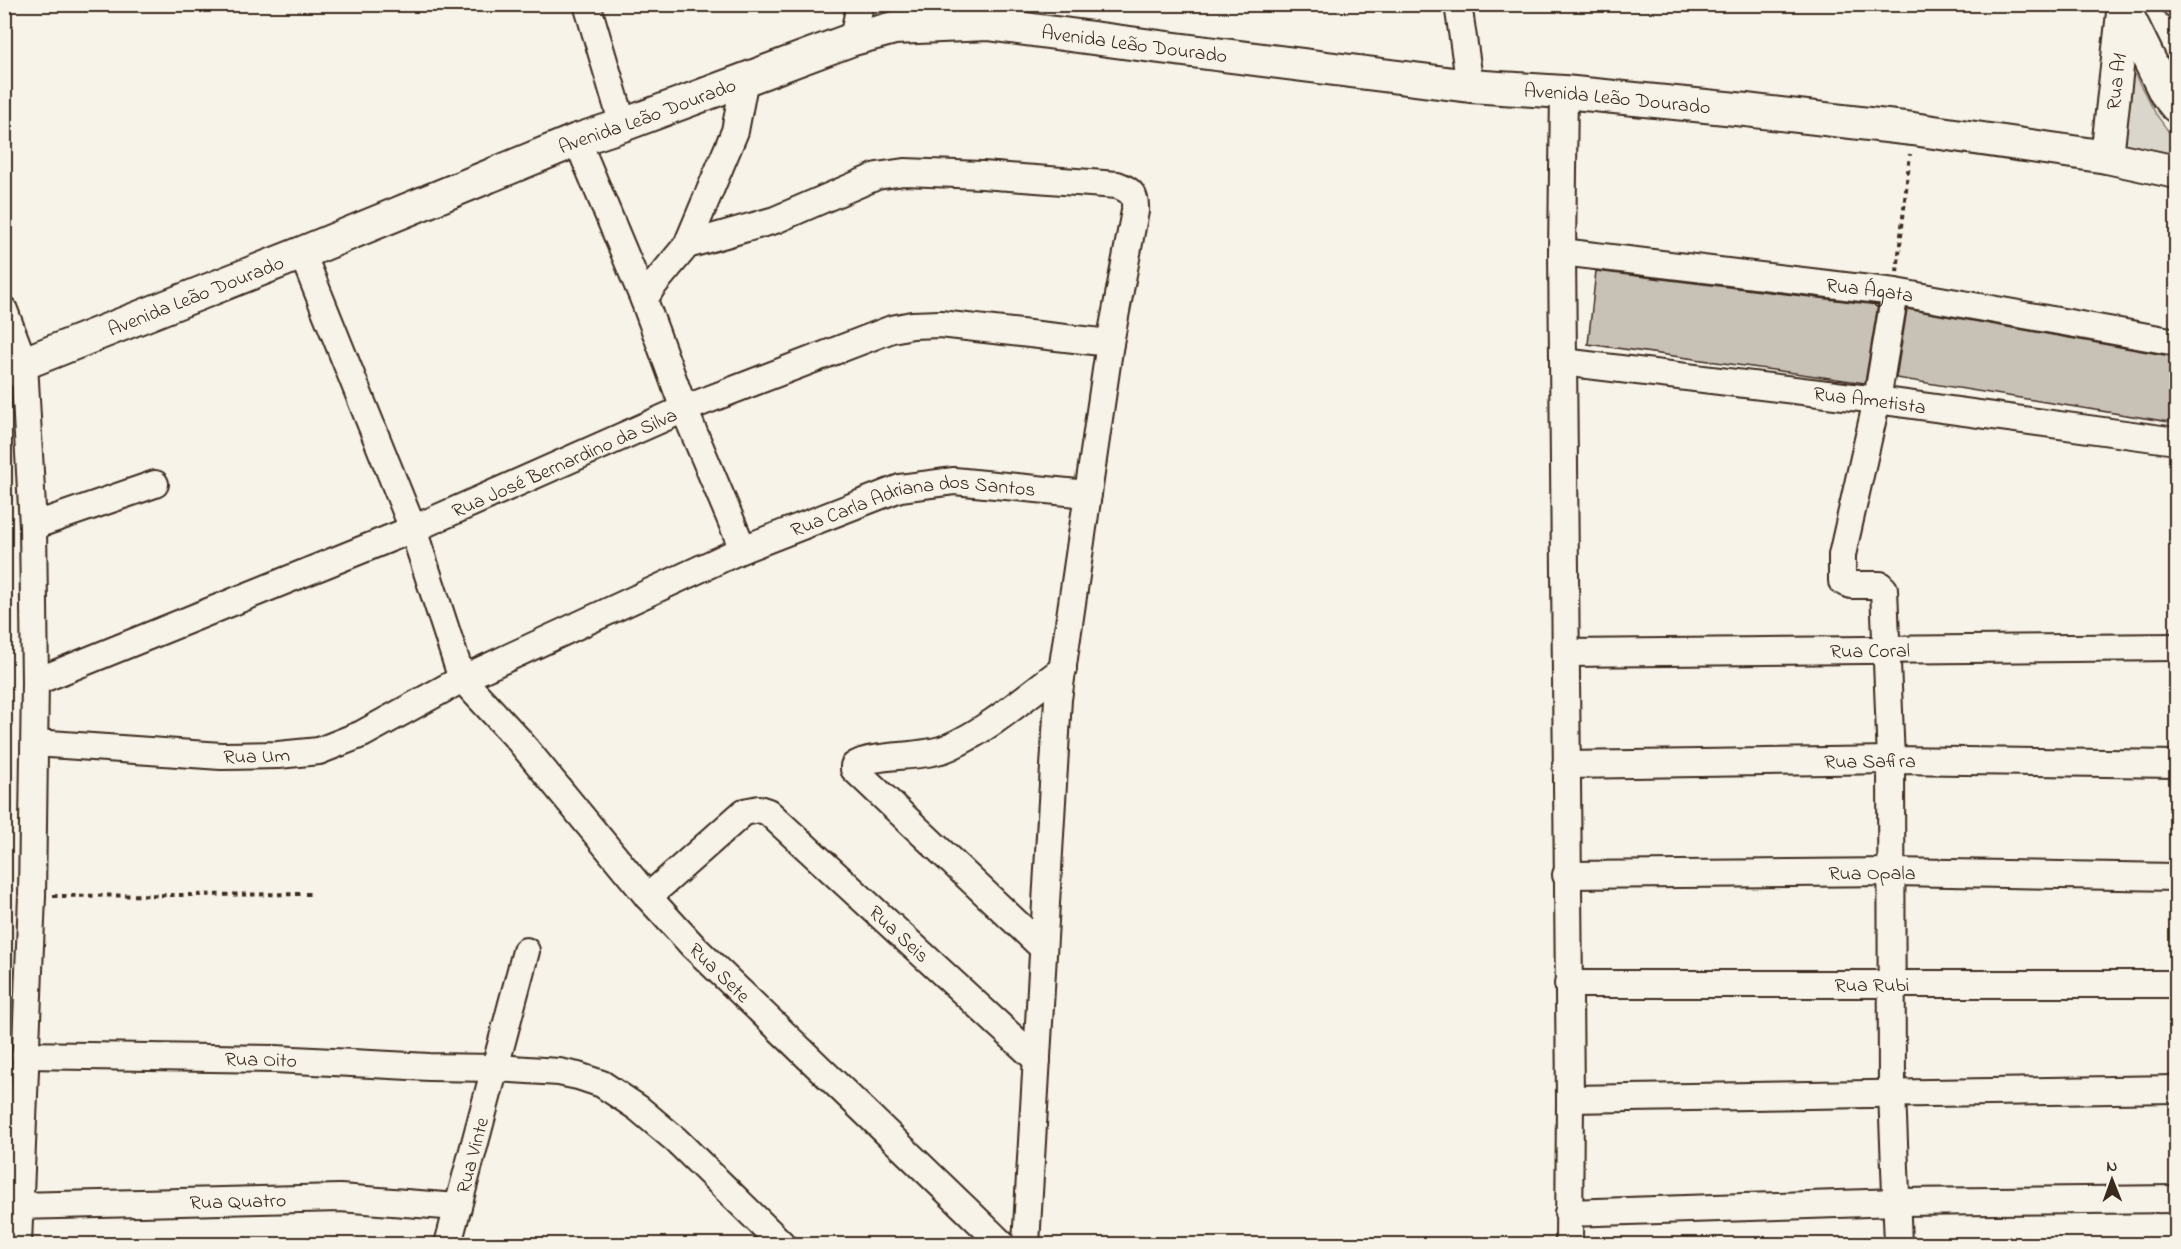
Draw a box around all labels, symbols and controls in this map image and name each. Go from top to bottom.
street label: Avenida Leão Dourado [1039,19,1229,72]
street label: Rua A1 [2100,52,2135,112]
street label: Avenida Leão Dourado [554,72,741,163]
street label: Avenida Leão Dourado [1523,77,1712,123]
street label: Avenida Leão Dourado [104,250,289,345]
street label: Rua Ágata [1824,272,1915,312]
street label: Rua Ametista [1812,380,1927,424]
street label: Rua José Bernardino da Silva [448,402,682,527]
street label: Rua Carla Adriana dos Santos [787,469,1037,546]
street label: Rua Coral [1830,638,1910,667]
street label: Rua Um [223,742,291,773]
street label: Rua Safira [1824,748,1916,778]
street label: Rua Opala [1828,860,1916,890]
street label: Rua Seis [861,899,935,971]
street label: Rua Sete [681,937,756,1011]
street label: Rua Rubi [1835,972,1909,1001]
street label: Rua Oito [225,1046,298,1077]
street label: Rua Vinte [450,1114,498,1197]
north arrow [2082,1150,2142,1210]
text: N [2106,1155,2118,1179]
street label: Rua Quatro [189,1187,287,1219]

